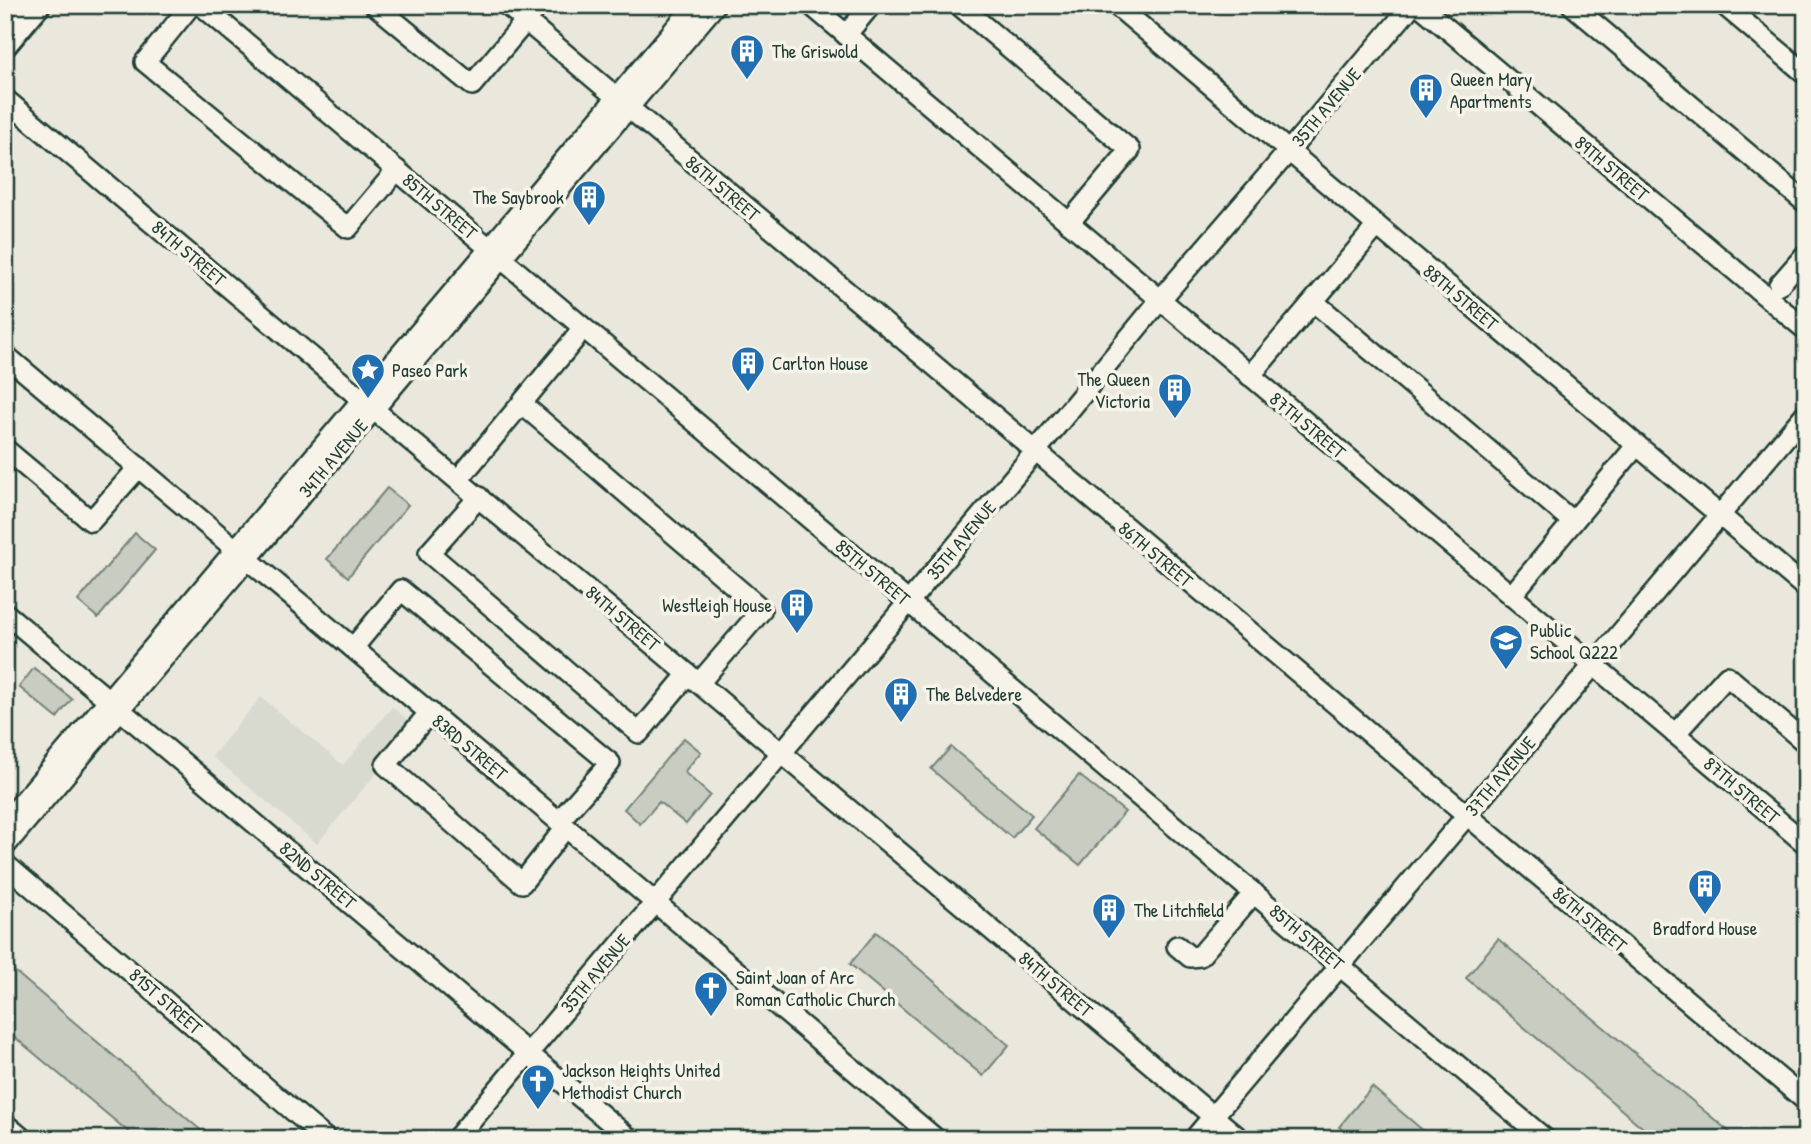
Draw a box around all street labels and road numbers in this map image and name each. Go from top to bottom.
street label: 35TH AVENUE [1285,61,1367,152]
street label: 89TH STREET [1569,129,1655,207]
street label: 86TH STREET [680,149,767,228]
street label: 85TH STREET [397,167,484,246]
street label: 84TH STREET [146,214,232,292]
street label: 88TH STREET [1418,258,1505,337]
street label: 87TH STREET [1265,386,1352,465]
street label: 34TH AVENUE [292,413,374,503]
street label: 35TH AVENUE [920,494,1002,585]
street label: 86TH STREET [1113,515,1200,594]
street label: 85TH STREET [830,533,917,612]
street label: 84TH STREET [580,579,666,657]
street label: 83RD STREET [427,708,514,787]
street label: 37TH AVENUE [1459,730,1542,822]
street label: 87TH STREET [1699,751,1786,830]
street label: 82ND STREET [274,835,363,915]
street label: 86TH STREET [1547,880,1634,959]
street label: 85TH STREET [1264,898,1351,977]
street label: 35TH AVENUE [554,927,636,1018]
street label: 84TH STREET [1013,945,1099,1023]
street label: 81ST STREET [124,962,209,1041]

